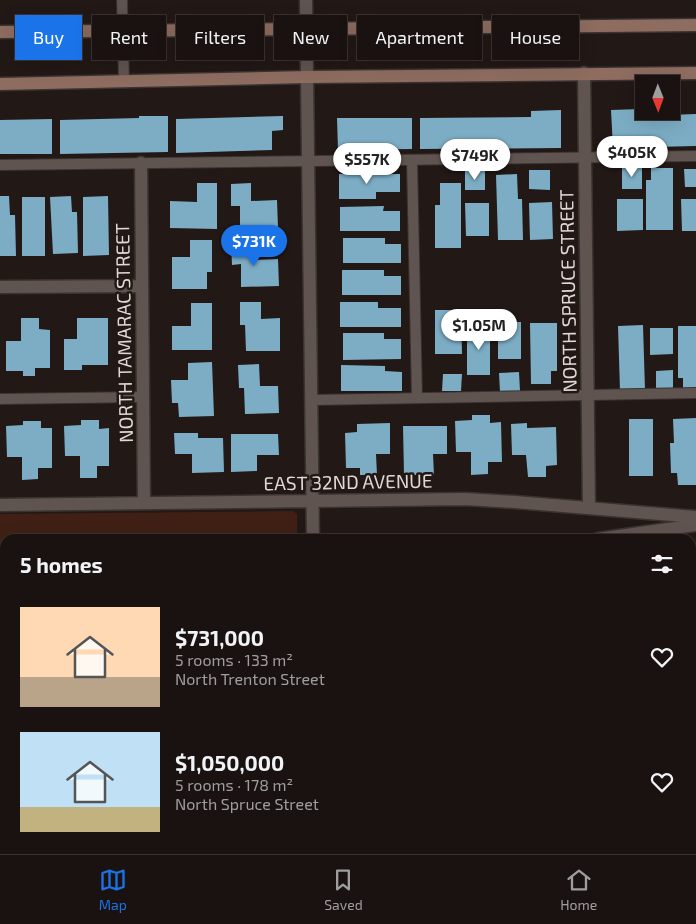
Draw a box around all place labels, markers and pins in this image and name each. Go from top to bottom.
pin: $405K [597,136,667,178]
pin: $749K [440,138,510,181]
pin: $557K [332,142,402,185]
pin: $731K [219,224,289,267]
pin: $1.05M [438,308,520,351]

